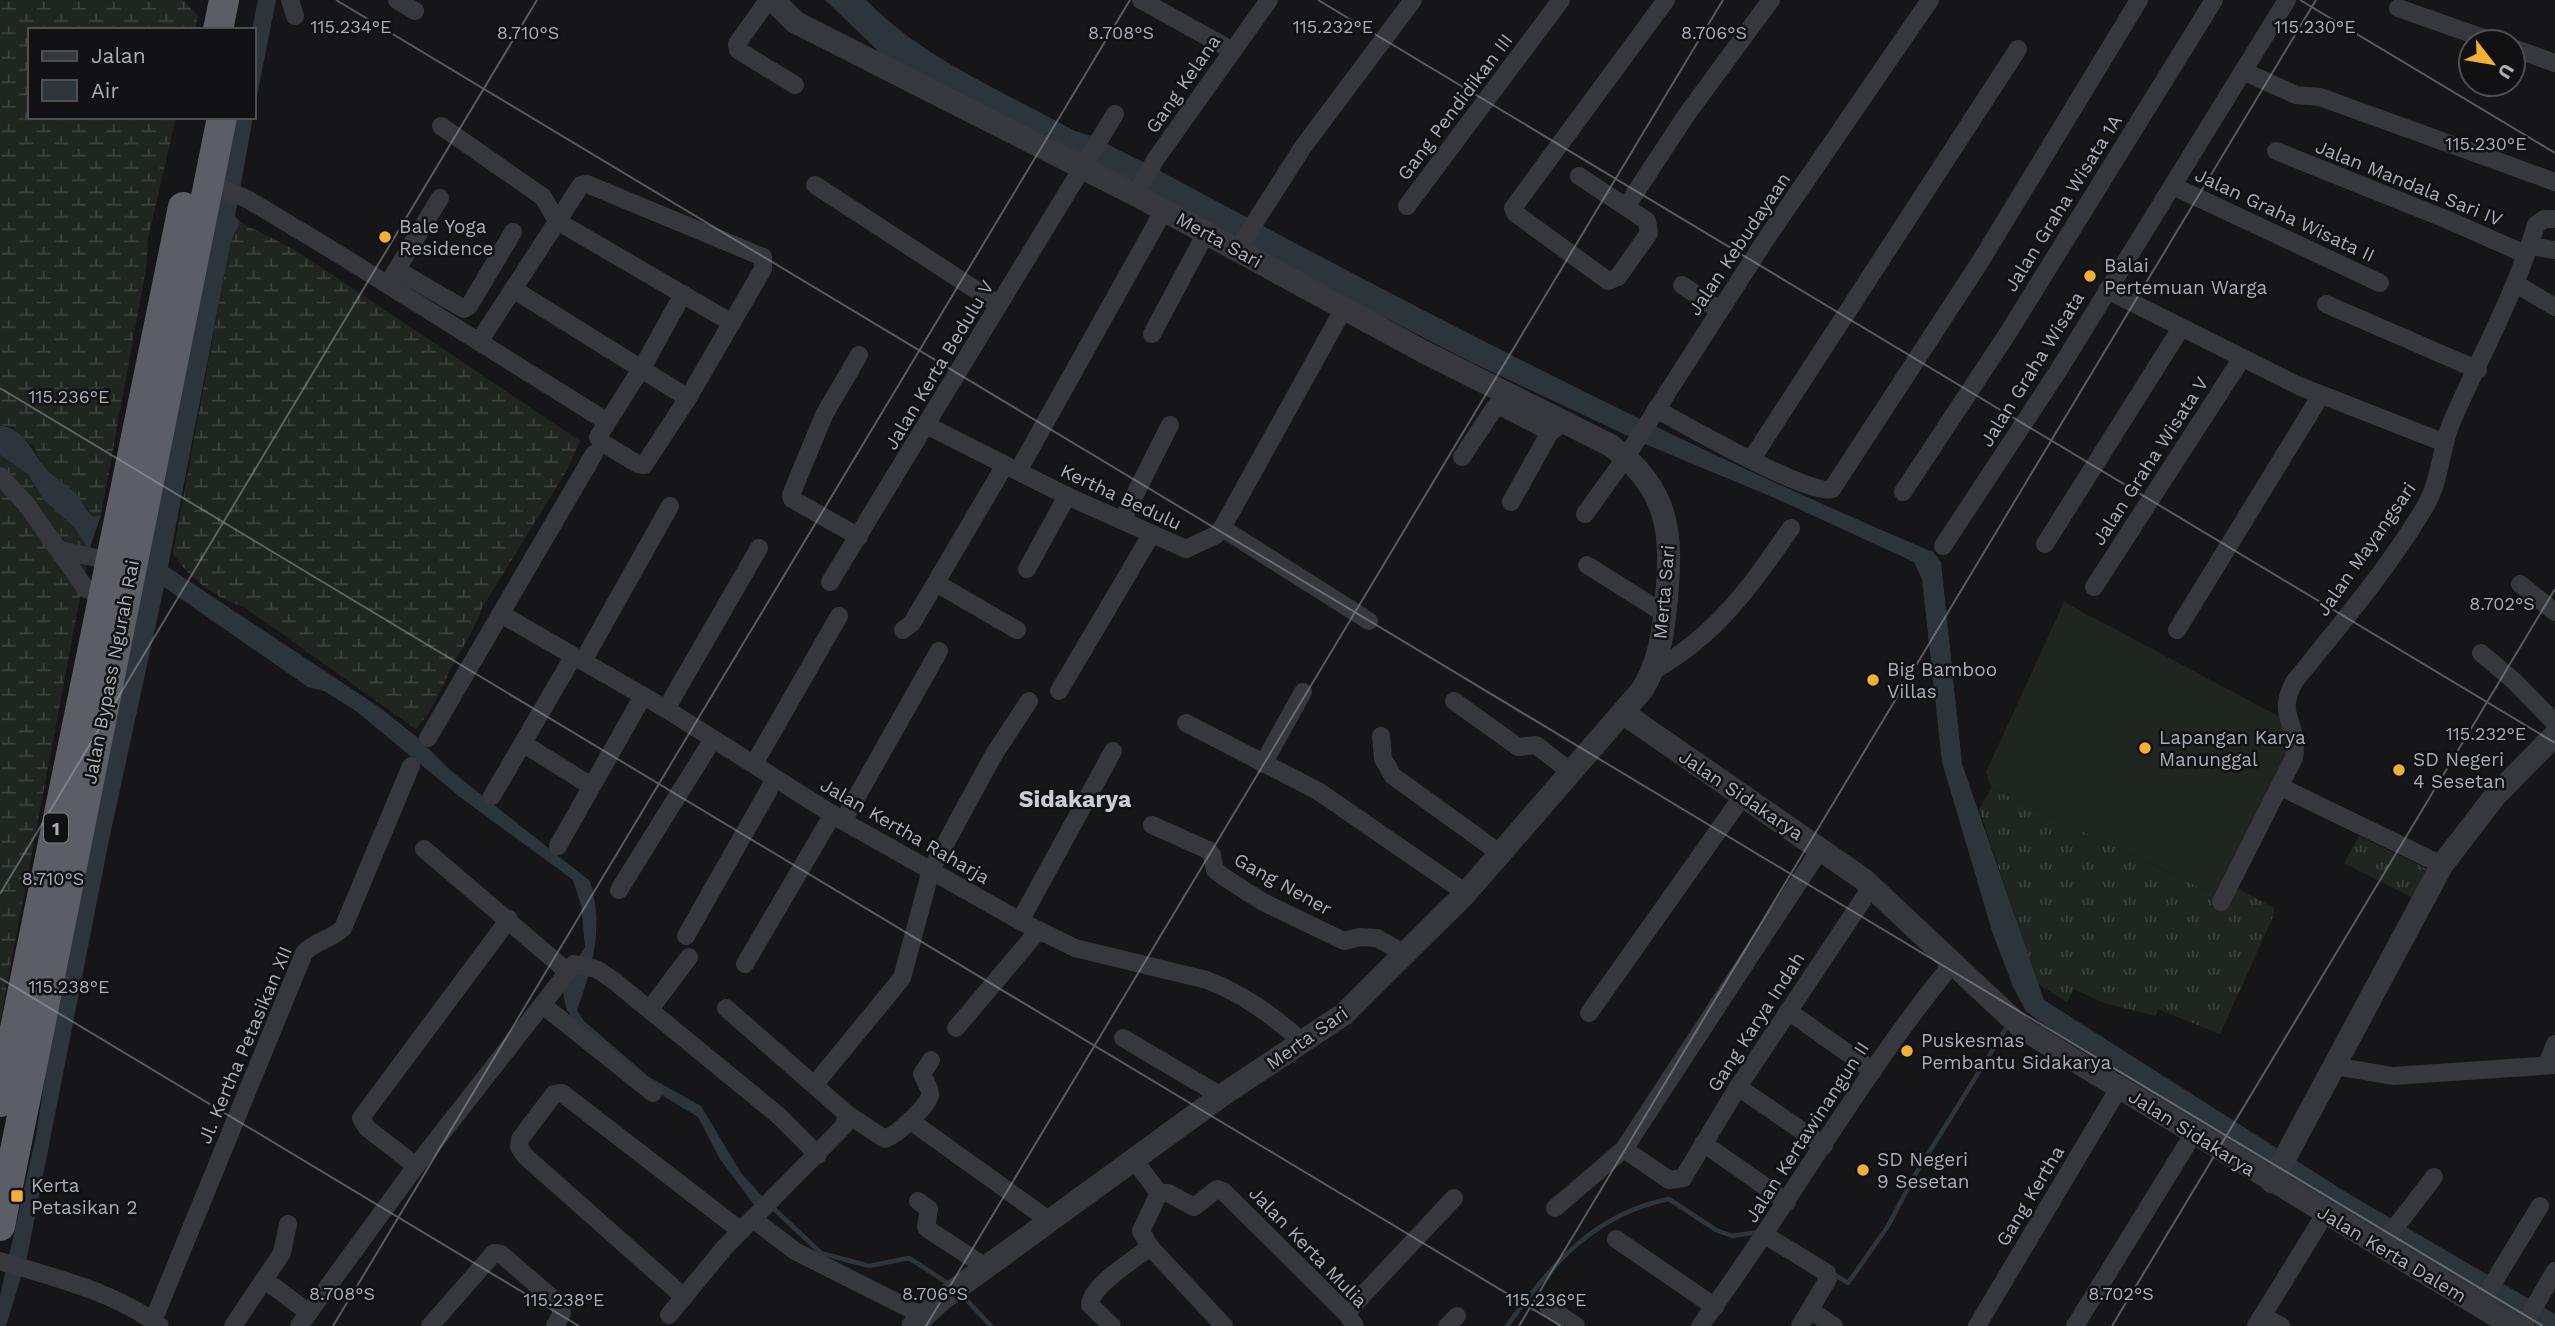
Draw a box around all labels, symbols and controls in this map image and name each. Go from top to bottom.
text: 115.234°E [310,16,392,37]
text: 115.232°E [1293,16,1373,37]
text: 115.230°E [2274,16,2356,37]
text: 8.710°S [497,22,559,43]
text: 8.708°S [1088,22,1154,43]
text: 8.706°S [1681,22,1747,43]
legend [28,28,256,119]
north arrow [2457,28,2527,98]
street label: Gang Pendidikan III [1392,29,1518,185]
street label: Gang Kelana [1141,30,1225,138]
text: Jalan [91,43,146,68]
text: U [2493,60,2519,83]
text: Air [91,78,119,103]
street label: Jalan Graha Wisata 1A [1999,110,2127,296]
text: 115.230°E [2445,133,2527,154]
street label: Jalan Mandala Sari IV [2312,135,2506,231]
street label: Jalan Graha Wisata II [2191,163,2379,267]
street label: Jalan Kebudayaan [1683,168,1795,320]
street label: Merta Sari [1172,207,1266,273]
place label: Bale Yoga Residence [399,215,494,260]
marker: Bale Yoga Residence [377,229,393,245]
place label: Balai Pertemuan Warga [2104,254,2267,299]
marker: Balai Pertemuan Warga [2082,268,2098,284]
street label: Jalan Kerta Bedulu V [879,276,999,454]
street label: Jalan Graha Wisata [1975,287,2089,451]
street label: Jalan Graha Wisata V [2087,372,2213,550]
text: 115.236°E [29,386,110,407]
street label: Kertha Bedulu [1057,459,1185,535]
street label: Jalan Mayangsari [2311,478,2421,620]
street label: Merta Sari [1648,544,1680,640]
street label: Jalan Bypass Ngurah Rai [78,558,144,786]
text: 8.702°S [2469,593,2535,614]
place label: Big Bamboo Villas [1887,658,1997,703]
marker: Big Bamboo Villas [1865,672,1881,688]
text: 115.232°E [2446,723,2526,744]
place label: Lapangan Karya Manunggal [2159,726,2306,771]
marker: Lapangan Karya Manunggal [2137,740,2153,756]
street label: Jalan Sidakarya [1674,745,1808,845]
place label: SD Negeri 4 Sesetan [2413,748,2505,793]
marker: SD Negeri 4 Sesetan [2391,762,2407,778]
street label: Jalan Kertha Raharja [816,773,994,889]
district label: Sidakarya [1019,786,1132,813]
road number: 1 [44,814,68,842]
street label: Gang Nener [1230,848,1336,920]
text: 8.710°S [22,868,84,889]
street label: Jl. Kertha Petasikan XII [193,943,297,1147]
street label: Gang Karya Indah [1702,948,1810,1096]
text: 115.238°E [28,976,110,997]
street label: Merta Sari [1262,1001,1352,1075]
place label: Puskesmas Pembantu Sidakarya [1921,1029,2111,1074]
street label: Jalan Kertawinangun II [1740,1037,1874,1227]
marker: Puskesmas Pembantu Sidakarya [1899,1043,1915,1059]
street label: Jalan Sidakarya [2124,1085,2260,1181]
street label: Gang Kertha [1991,1141,2069,1250]
place label: SD Negeri 9 Sesetan [1877,1148,1970,1193]
marker: SD Negeri 9 Sesetan [1855,1162,1871,1178]
place label: Kerta Petasikan 2 [31,1174,138,1219]
street label: Jalan Kerta Mulia [1244,1181,1372,1313]
marker: Kerta Petasikan 2 [9,1188,25,1204]
street label: Jalan Kerta Dalem [2313,1200,2471,1308]
text: 8.708°S [309,1283,375,1304]
text: 8.706°S [902,1283,968,1304]
text: 8.702°S [2088,1283,2154,1304]
text: 115.238°E [523,1289,605,1310]
text: 115.236°E [1506,1289,1587,1310]

